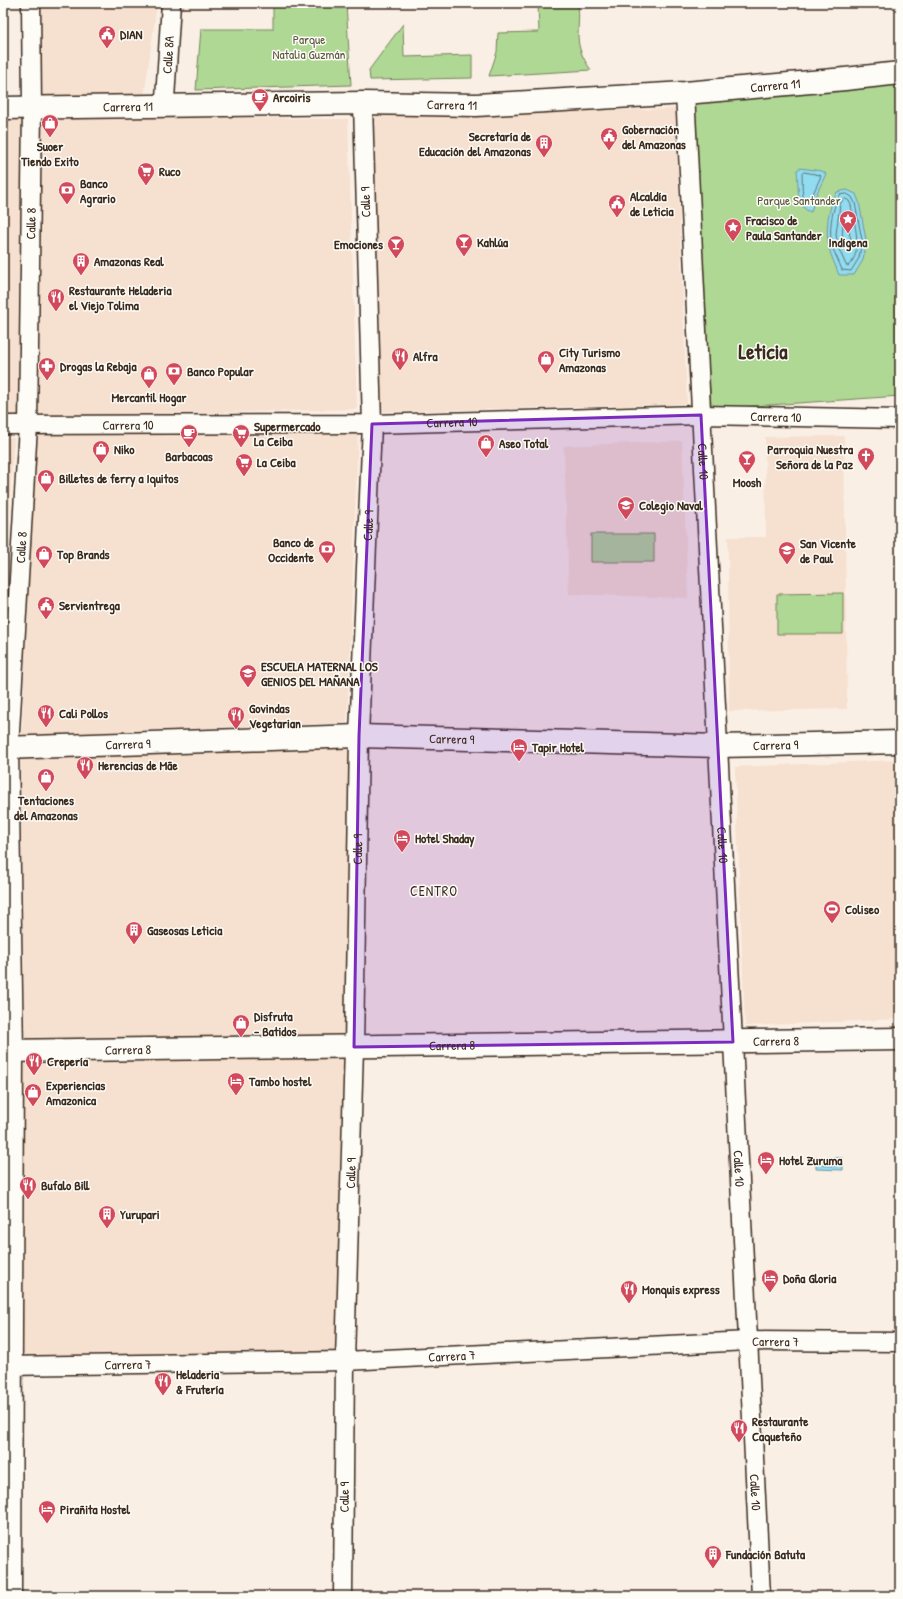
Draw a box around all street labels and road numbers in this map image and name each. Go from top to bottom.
street label: Calle 8A [158,35,178,74]
street label: Carrera 11 [750,74,801,96]
street label: Carrera 11 [427,95,477,114]
street label: Carrera 11 [103,97,153,116]
street label: Calle 9 [355,186,375,218]
street label: Calle 8 [21,207,40,240]
street label: Carrera 10 [750,407,802,426]
street label: Carrera 10 [426,412,478,432]
street label: Carrera 10 [102,416,154,434]
street label: Calle 10 [694,443,714,480]
street label: Calle 9 [358,509,377,541]
street label: Calle 8 [11,531,31,564]
street label: Carrera 9 [429,729,475,748]
street label: Carrera 9 [105,734,151,754]
street label: Carrera 9 [753,735,799,754]
street label: Calle 10 [713,826,733,864]
street label: Calle 9 [348,833,366,865]
street label: Carrera 8 [753,1031,800,1050]
street label: Carrera 8 [429,1036,476,1054]
street label: Carrera 8 [105,1040,152,1059]
street label: Calle 10 [729,1150,749,1188]
street label: Calle 9 [341,1157,360,1189]
street label: Carrera 7 [752,1332,799,1350]
street label: Carrera 7 [428,1346,476,1366]
street label: Carrera 7 [104,1355,152,1374]
street label: Calle 10 [746,1473,766,1511]
street label: Calle 9 [335,1481,353,1512]

